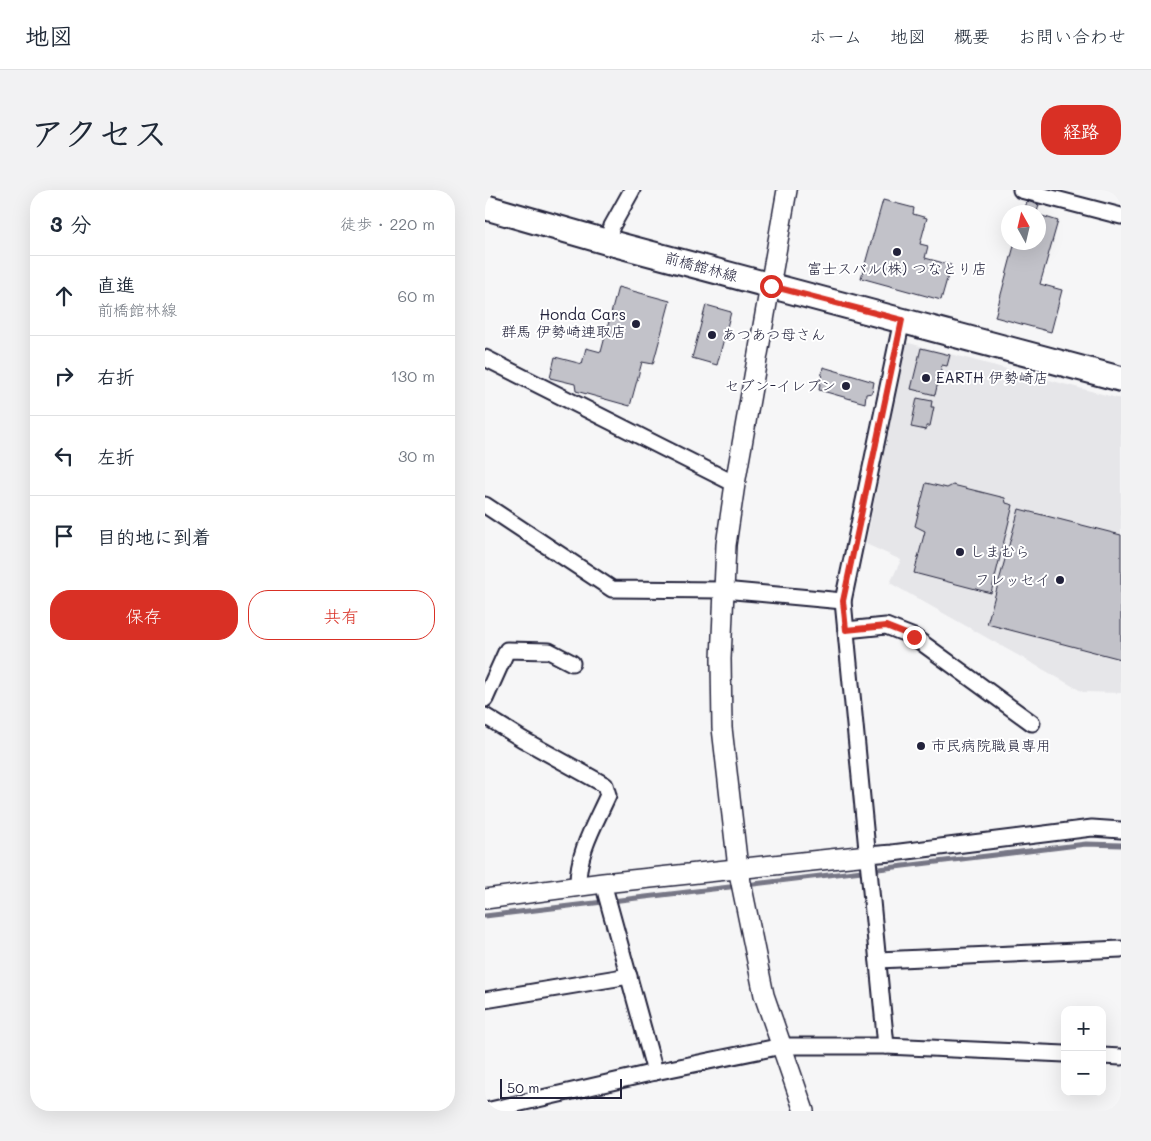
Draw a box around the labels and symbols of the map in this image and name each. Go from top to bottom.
north arrow [1001,205,1046,250]
marker: 富士スバル(株) つなとり店 [891,246,903,258]
street label: 前橋館林線 [662,247,740,285]
place label: 富士スバル(株) つなとり店 [807,258,987,278]
route start [760,275,783,298]
place label: Honda Cars 群馬 伊勢崎連取店 [501,304,626,341]
marker: Honda Cars 群馬 伊勢崎連取店 [630,318,642,330]
place label: あつあつ母さん [722,324,826,344]
marker: あつあつ母さん [706,329,718,341]
place label: EARTH 伊勢崎店 [936,367,1048,387]
marker: EARTH 伊勢崎店 [920,372,932,384]
place label: セブン-イレブン [725,375,836,395]
marker: セブン-イレブン [840,380,852,392]
place label: しまむら [970,541,1030,561]
marker: しまむら [954,546,966,558]
place label: フレッセイ [975,569,1050,589]
marker: フレッセイ [1054,574,1066,586]
route end [903,626,926,649]
place label: 市民病院職員専用 [931,735,1051,755]
marker: 市民病院職員専用 [915,740,927,752]
scale bar [500,1076,623,1099]

